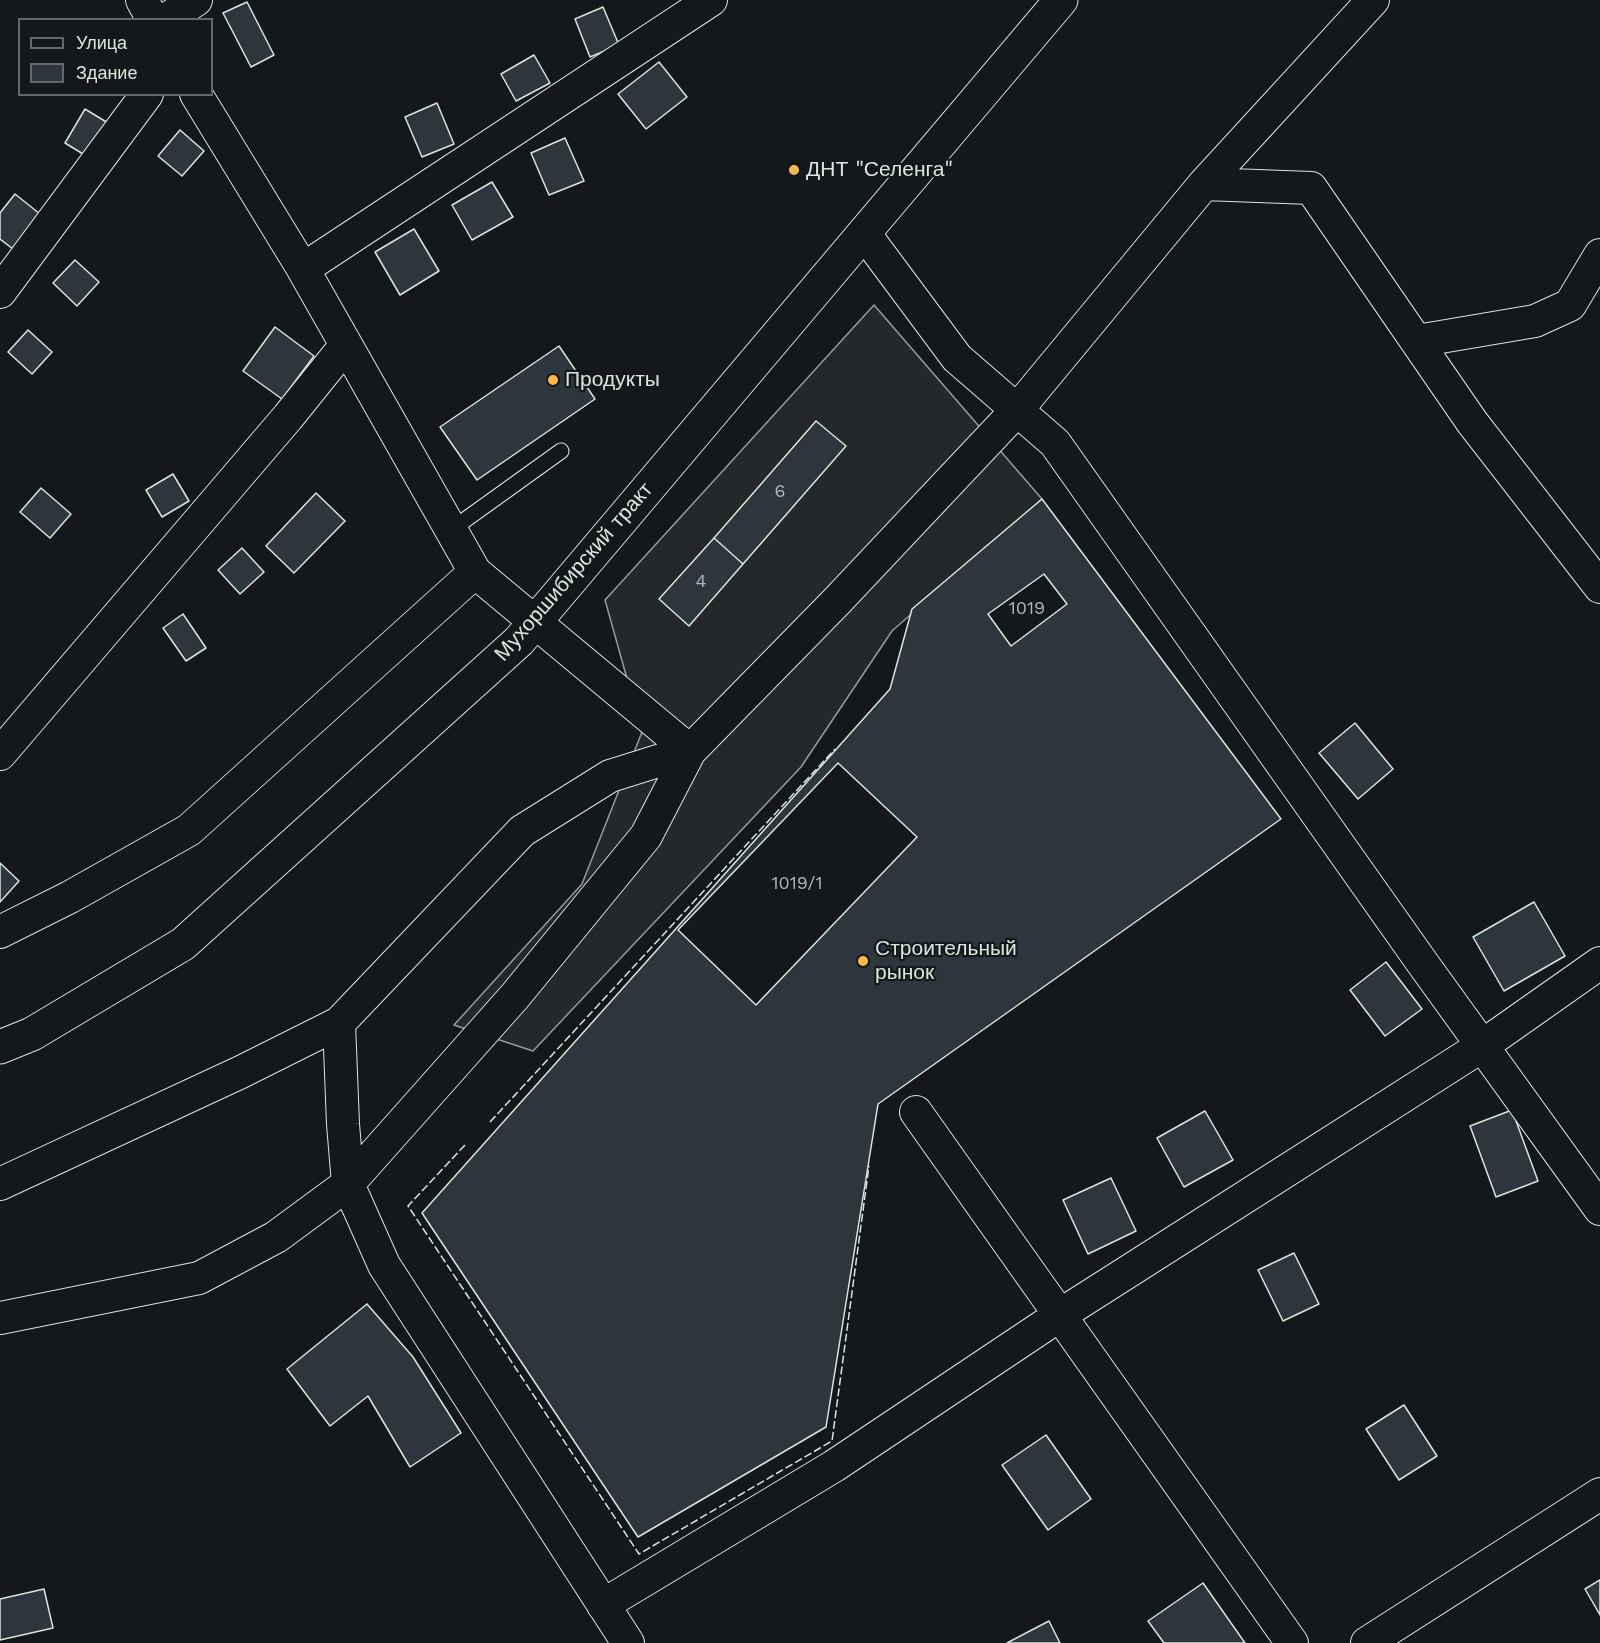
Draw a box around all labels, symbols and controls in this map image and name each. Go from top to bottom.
legend [18,18,213,96]
text: Улица [76,32,127,53]
text: Здание [76,62,137,83]
place label: ДНТ "Селенга" [806,157,953,183]
marker: ДНТ "Селенга" [787,163,801,177]
place label: Продукты [565,367,660,393]
marker: Продукты [546,373,560,387]
street label: Мухоршибирский тракт [490,478,658,666]
house number: 6 [775,481,785,503]
house number: 4 [696,571,706,593]
house number: 1019 [1009,598,1045,620]
house number: 1019/1 [772,873,822,895]
place label: Строительный рынок [875,936,1017,986]
marker: Строительный рынок [856,954,870,968]

